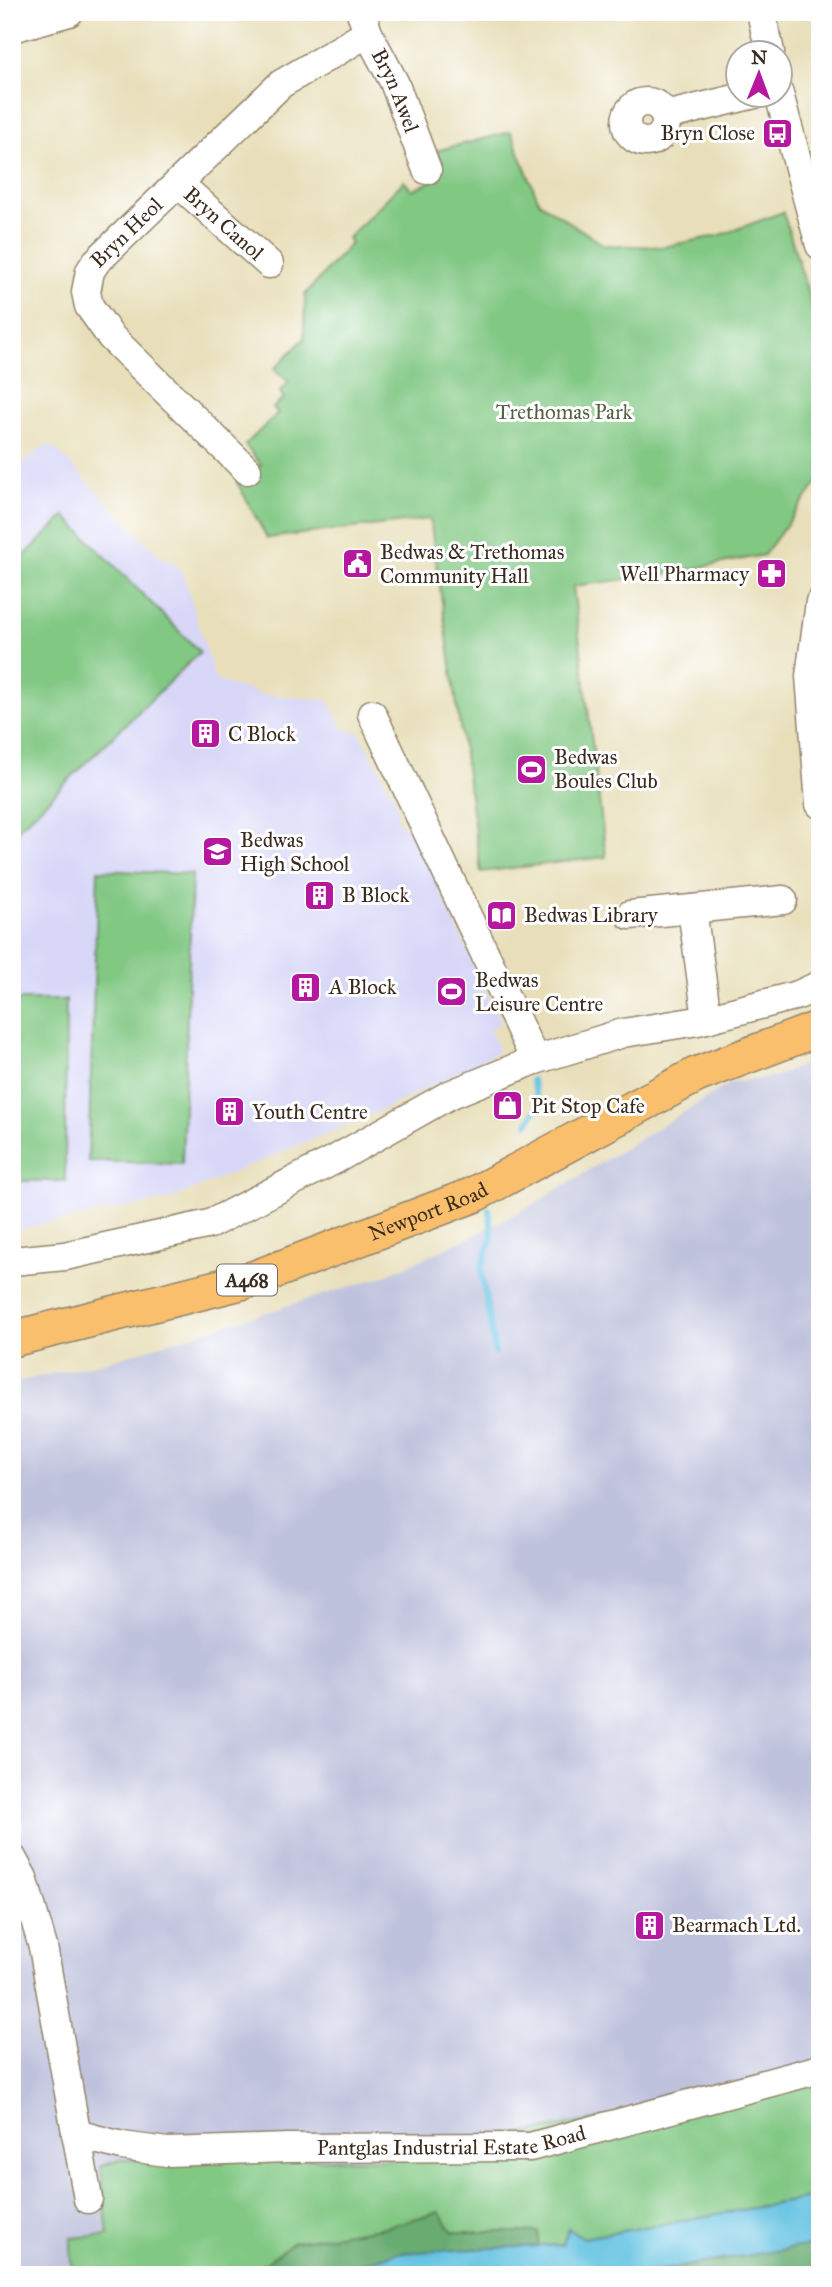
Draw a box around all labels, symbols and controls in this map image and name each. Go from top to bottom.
north arrow [724,38,794,108]
street label: Bryn Awel [366,44,425,136]
text: N [751,46,768,69]
bus stop icon: Bryn Close [761,116,795,150]
place label: Bryn Close [661,120,755,146]
street label: Bryn Canol [178,181,269,266]
street label: Bryn Heol [85,192,168,273]
park label: Trethomas Park [496,399,633,425]
place label: Bedwas & Trethomas Community Hall [380,539,564,589]
public building icon: Bedwas & Trethomas Community Hall [340,547,374,581]
pharmacy icon: Well Pharmacy [755,557,789,591]
place label: Well Pharmacy [620,561,750,587]
building icon: C Block [188,717,222,751]
place label: C Block [228,721,296,747]
place label: Bedwas Boules Club [554,744,658,794]
sports icon: Bedwas Boules Club [514,752,548,786]
place label: Bedwas High School [240,827,350,877]
school or university icon: Bedwas High School [200,835,234,869]
building icon: B Block [302,878,336,912]
place label: B Block [342,882,409,908]
library icon: Bedwas Library [484,898,518,932]
place label: Bedwas Library [524,902,659,928]
place label: Bedwas Leisure Centre [475,967,603,1017]
building icon: A Block [289,970,323,1004]
place label: A Block [328,974,397,1000]
sports icon: Bedwas Leisure Centre [435,975,469,1009]
shop icon: Pit Stop Cafe [491,1089,525,1123]
place label: Pit Stop Cafe [531,1093,645,1119]
building icon: Youth Centre [212,1095,246,1129]
place label: Youth Centre [252,1099,368,1125]
street label: Newport Road [365,1176,493,1247]
road number: A468 [217,1264,277,1296]
building icon: Bearmach Ltd. [632,1908,666,1942]
place label: Bearmach Ltd. [672,1912,801,1938]
street label: Pantglas Industrial Estate Road [317,2119,589,2161]

